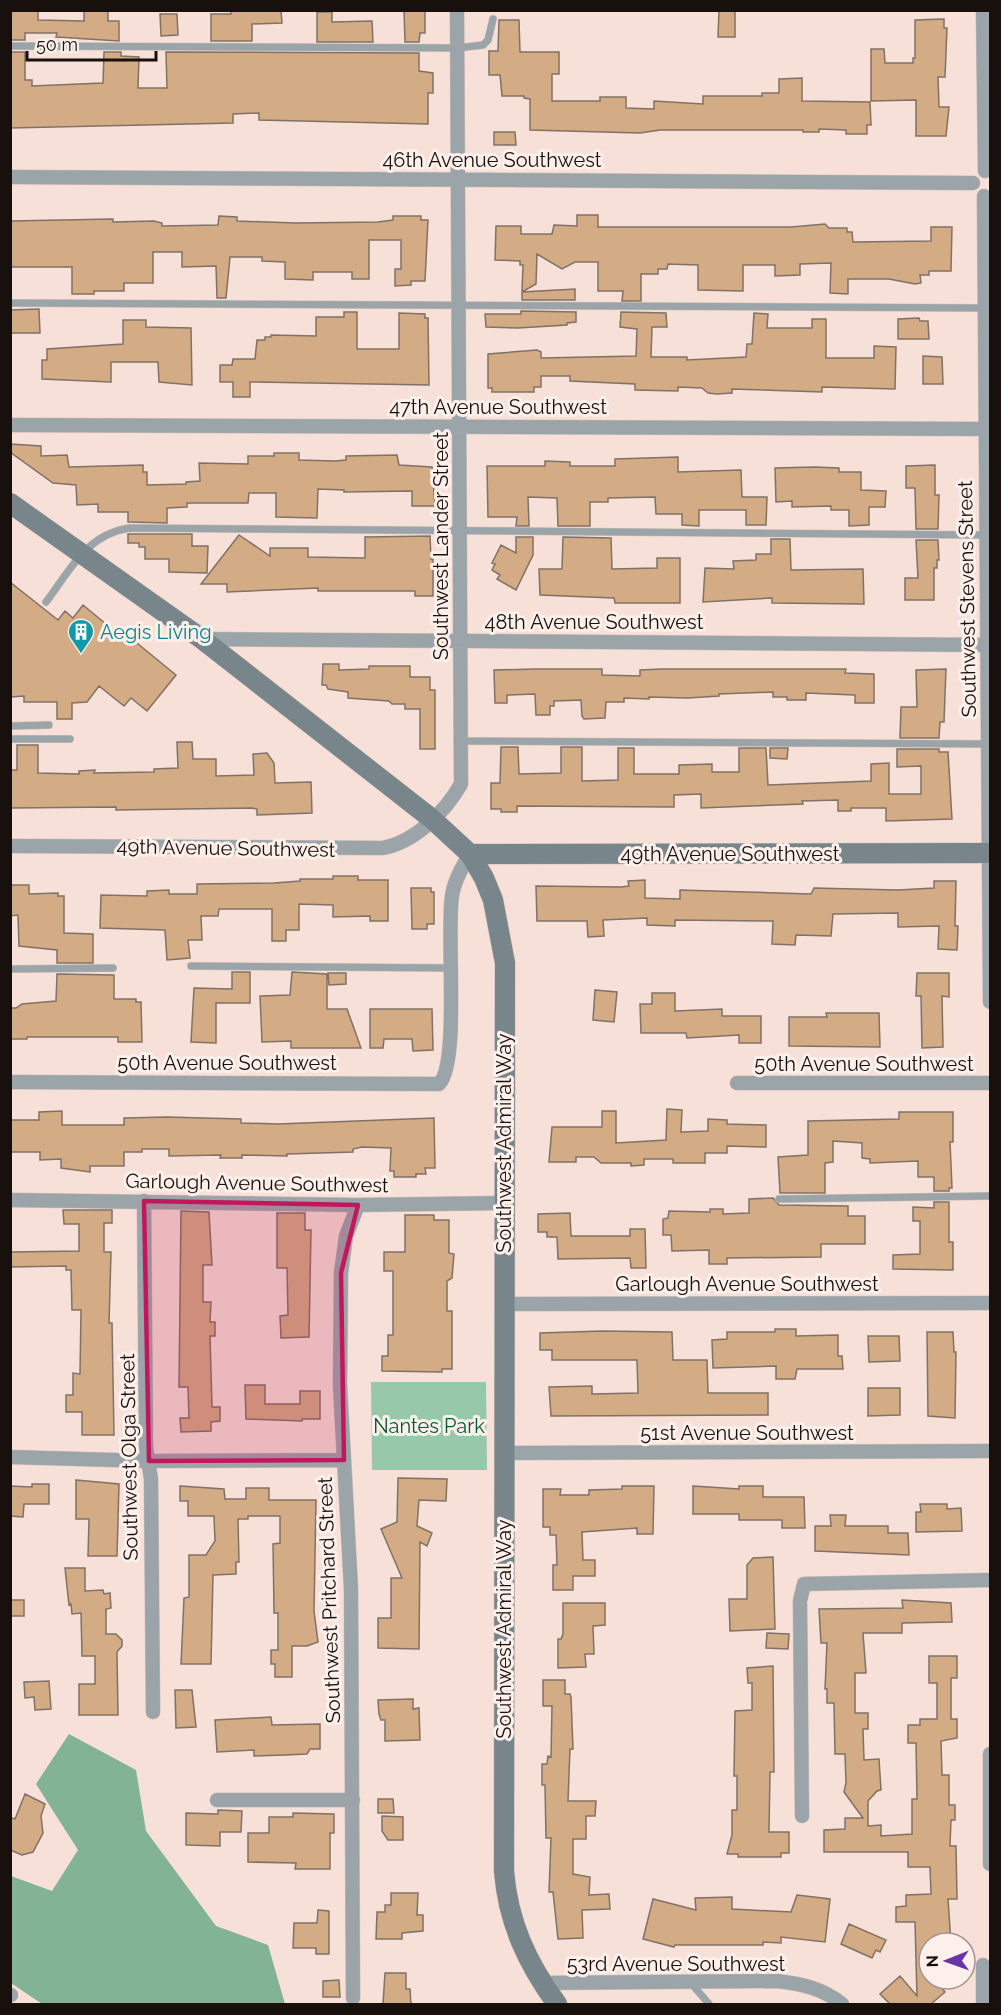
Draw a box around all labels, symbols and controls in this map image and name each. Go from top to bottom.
scale bar [27,24,156,62]
text: 50 m [36,34,78,55]
street label: 46th Avenue Southwest [382,148,602,172]
street label: 47th Avenue Southwest [389,395,607,419]
street label: Southwest Lander Street [429,431,453,660]
street label: Southwest Stevens Street [953,480,981,718]
street label: 48th Avenue Southwest [485,610,704,634]
building icon: Aegis Living [66,617,96,655]
place label: Aegis Living [100,620,212,644]
street label: 49th Avenue Southwest [116,834,336,862]
street label: 49th Avenue Southwest [621,842,840,866]
street label: Southwest Admiral Way [492,1033,516,1253]
street label: 50th Avenue Southwest [117,1051,337,1075]
street label: 50th Avenue Southwest [754,1052,974,1076]
street label: Garlough Avenue Southwest [125,1169,389,1197]
street label: Garlough Avenue Southwest [615,1272,879,1296]
street label: Southwest Olga Street [115,1353,143,1561]
park label: Nantes Park [373,1414,485,1438]
street label: 51st Avenue Southwest [640,1421,854,1445]
street label: Southwest Pritchard Street [313,1476,345,1724]
street label: Southwest Admiral Way [492,1519,516,1739]
north arrow [917,1931,977,1991]
street label: 53rd Avenue Southwest [567,1952,786,1976]
text: N [923,1955,942,1968]

